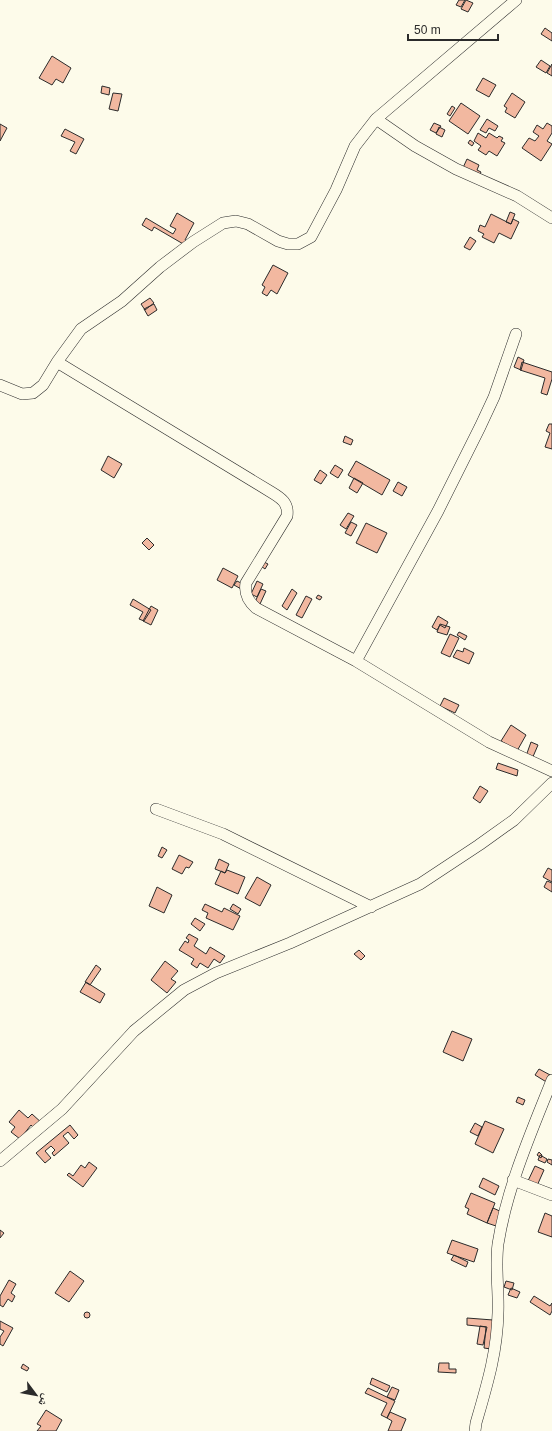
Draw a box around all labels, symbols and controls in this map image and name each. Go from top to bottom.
scale bar [408,16,498,42]
text: 50 m [414,23,441,37]
north arrow [16,1375,56,1415]
text: ش [34,1391,53,1409]

